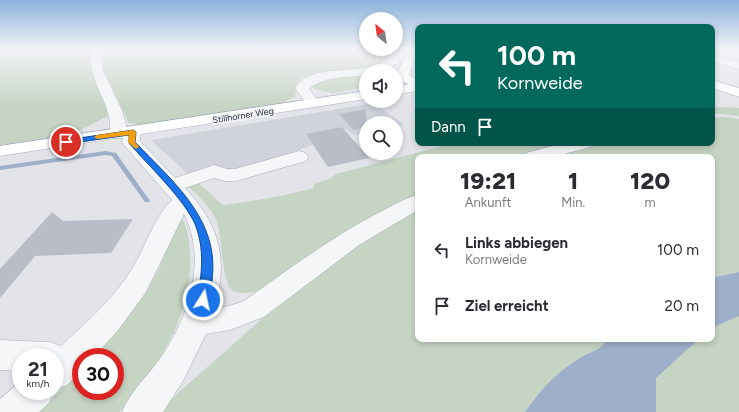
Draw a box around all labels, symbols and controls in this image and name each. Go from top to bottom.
north arrow [359,12,403,56]
map controls [359,12,403,160]
text: 100 m [497,38,576,72]
icon: left [431,40,483,92]
button: sound [359,64,403,108]
text: Kornweide [497,72,583,94]
street label: Stillhorner Weg [212,105,274,125]
button: search [359,116,403,160]
icon: arrive [474,116,496,138]
text: Dann [431,118,466,136]
pin [49,125,83,159]
icon: arrive [55,131,77,153]
text: 19:21 [460,166,516,195]
text: 1 [568,166,578,195]
text: 120 [630,166,670,195]
text: Ankunft [465,195,511,210]
text: Min. [561,195,585,210]
text: m [645,195,656,210]
text: Links abbiegen [465,234,568,252]
icon: left [431,239,453,261]
text: 100 m [657,241,699,259]
text: Kornweide [465,252,527,267]
position arrow [182,279,224,321]
icon: arrive [431,295,453,317]
text: Ziel erreicht [465,297,549,315]
text: 20 m [665,297,699,315]
speed limit sign: 30 [72,348,124,400]
text: 21 [28,357,48,381]
text: km/h [27,377,49,390]

